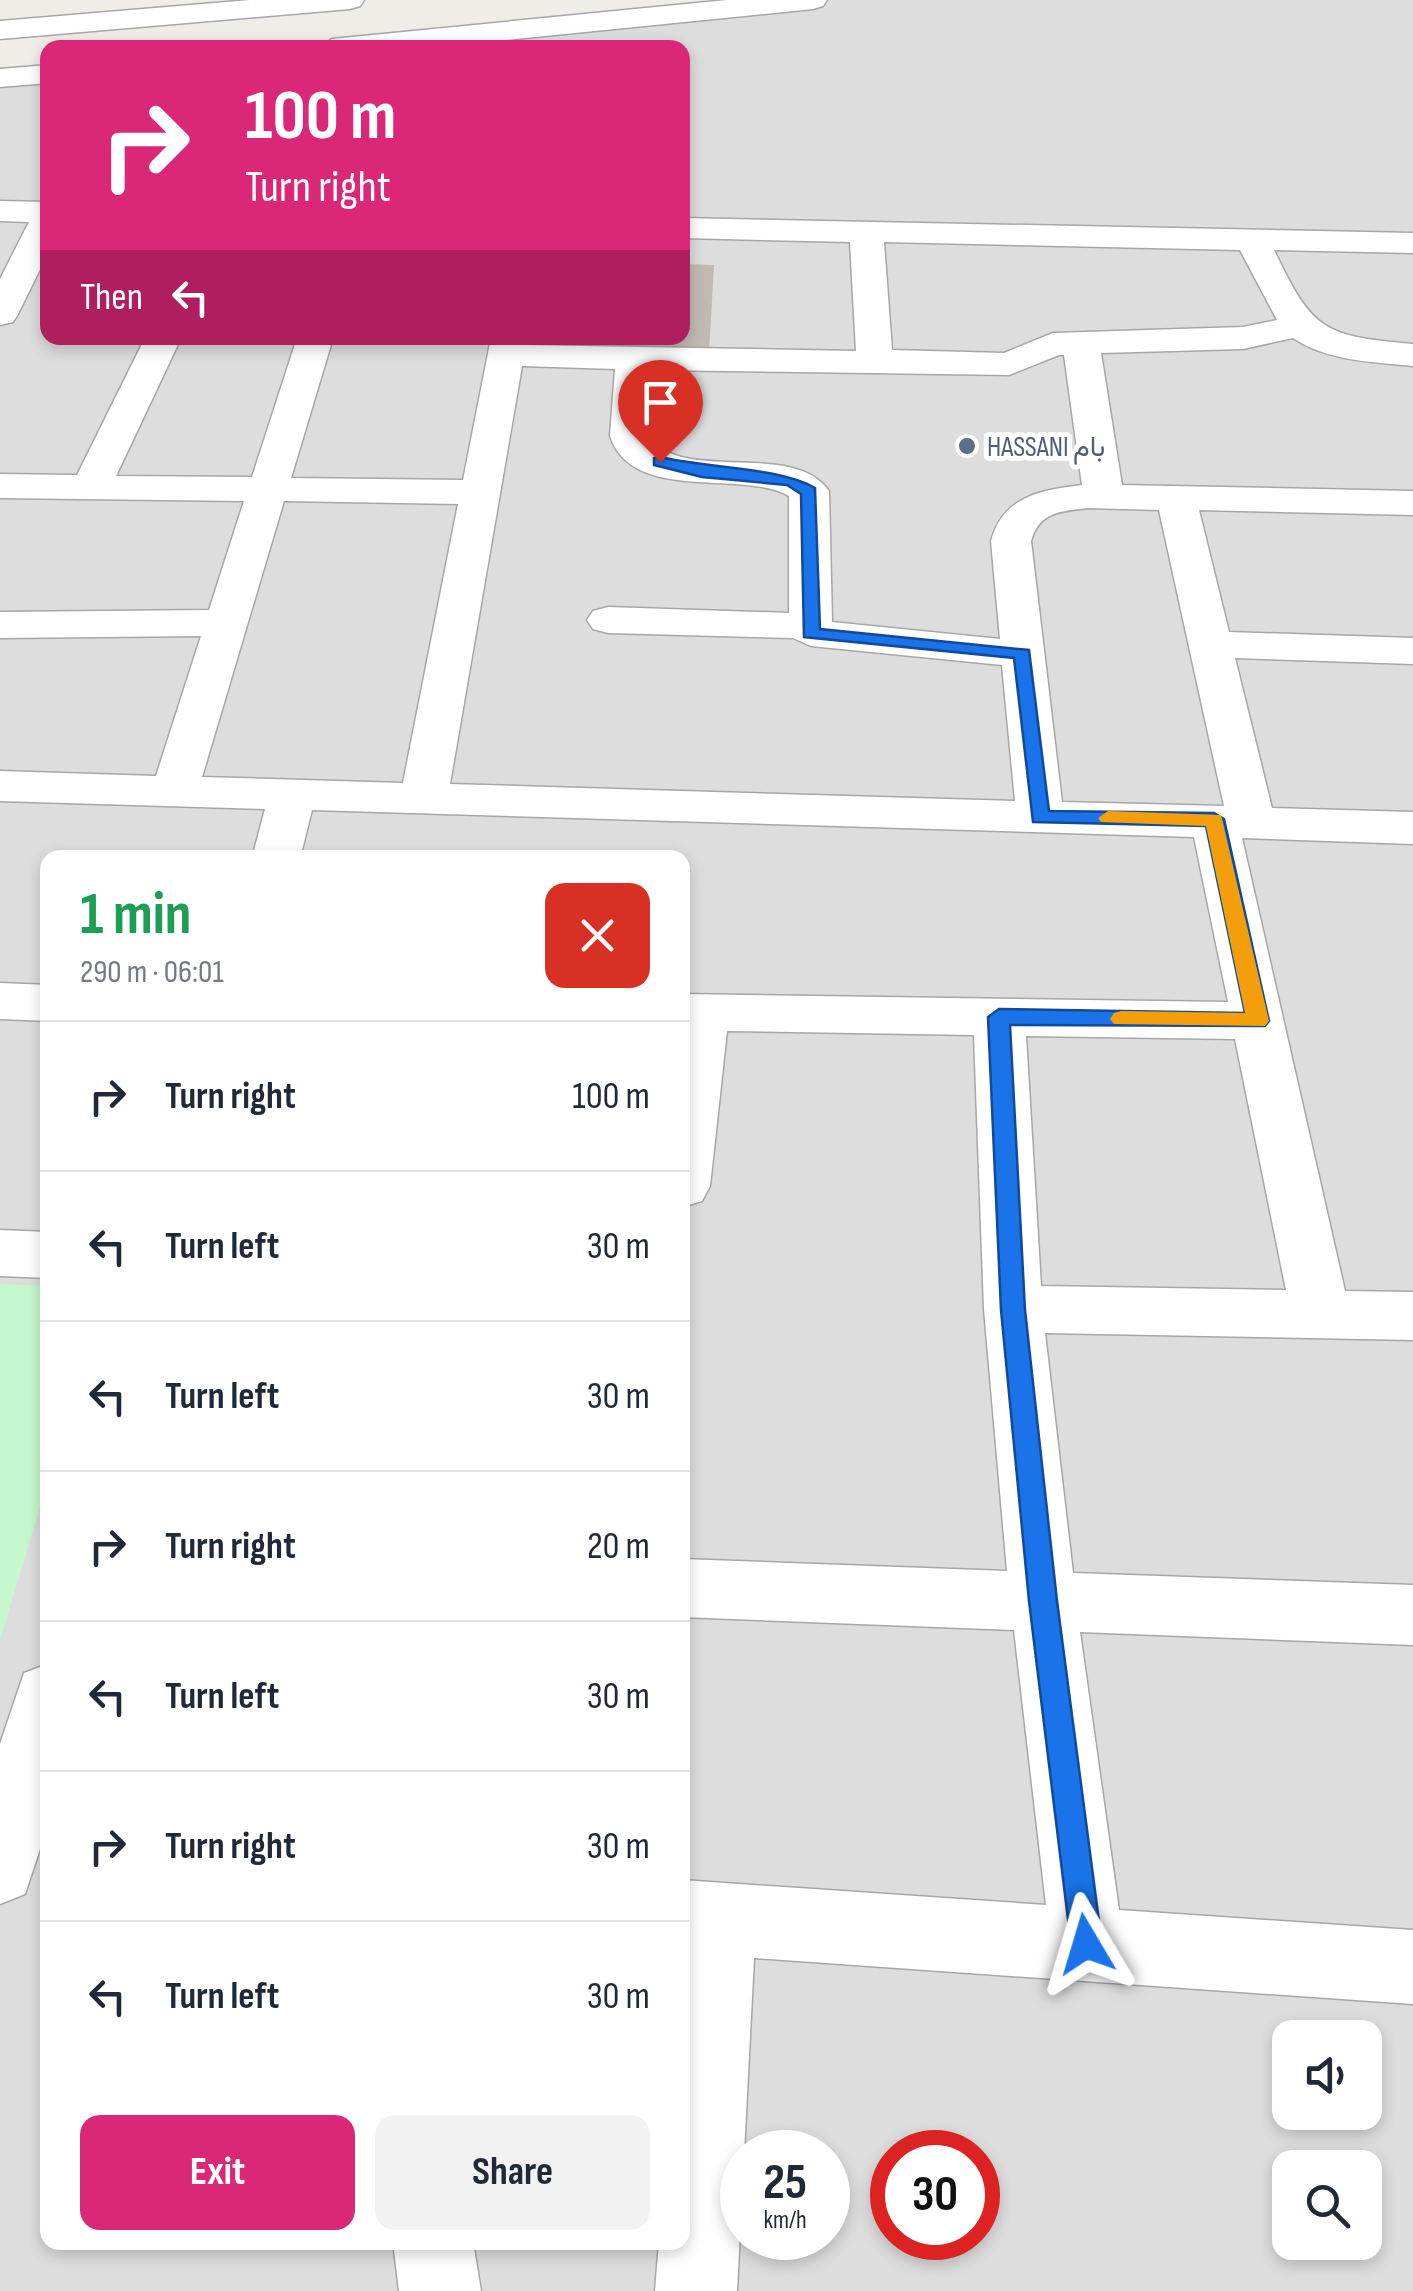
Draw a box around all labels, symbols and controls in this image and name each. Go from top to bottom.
text: 100 m [245,75,396,159]
icon: right [80,80,210,210]
text: Turn right [245,160,391,215]
icon: left [163,270,218,325]
text: Then [80,275,143,320]
pin [618,360,703,463]
icon: arrive [633,375,688,430]
place label: HASSANI بام [987,431,1105,465]
marker: HASSANI بام [956,435,978,457]
text: 1 min [80,879,192,951]
button: close [545,883,650,988]
text: 290 m · 06:01 [80,953,224,992]
icon: right [80,1069,135,1124]
text: Turn right [165,1074,296,1119]
text: 100 m [572,1074,650,1119]
icon: left [80,1219,135,1274]
text: Turn left [165,1224,279,1269]
text: 30 m [587,1224,650,1269]
icon: left [80,1369,135,1424]
text: Turn left [165,1374,279,1419]
text: 30 m [587,1374,650,1419]
icon: right [80,1519,135,1574]
text: Turn right [165,1524,296,1569]
text: 20 m [587,1524,650,1569]
icon: left [80,1669,135,1724]
text: Turn left [165,1674,279,1719]
text: 30 m [587,1674,650,1719]
icon: right [80,1819,135,1874]
text: Turn right [165,1824,296,1869]
text: 30 m [587,1824,650,1869]
position arrow [1034,1892,1138,1996]
icon: left [80,1969,135,2024]
text: Turn left [165,1974,279,2019]
text: 30 m [587,1974,650,2019]
map controls [1272,2020,1382,2260]
button: sound [1272,2020,1382,2130]
button: Exit [80,2115,355,2230]
button: Share [375,2115,650,2230]
speed limit sign: 30 [870,2130,1000,2260]
button: search [1272,2150,1382,2260]
text: 25 [763,2153,807,2213]
text: km/h [763,2205,807,2236]

